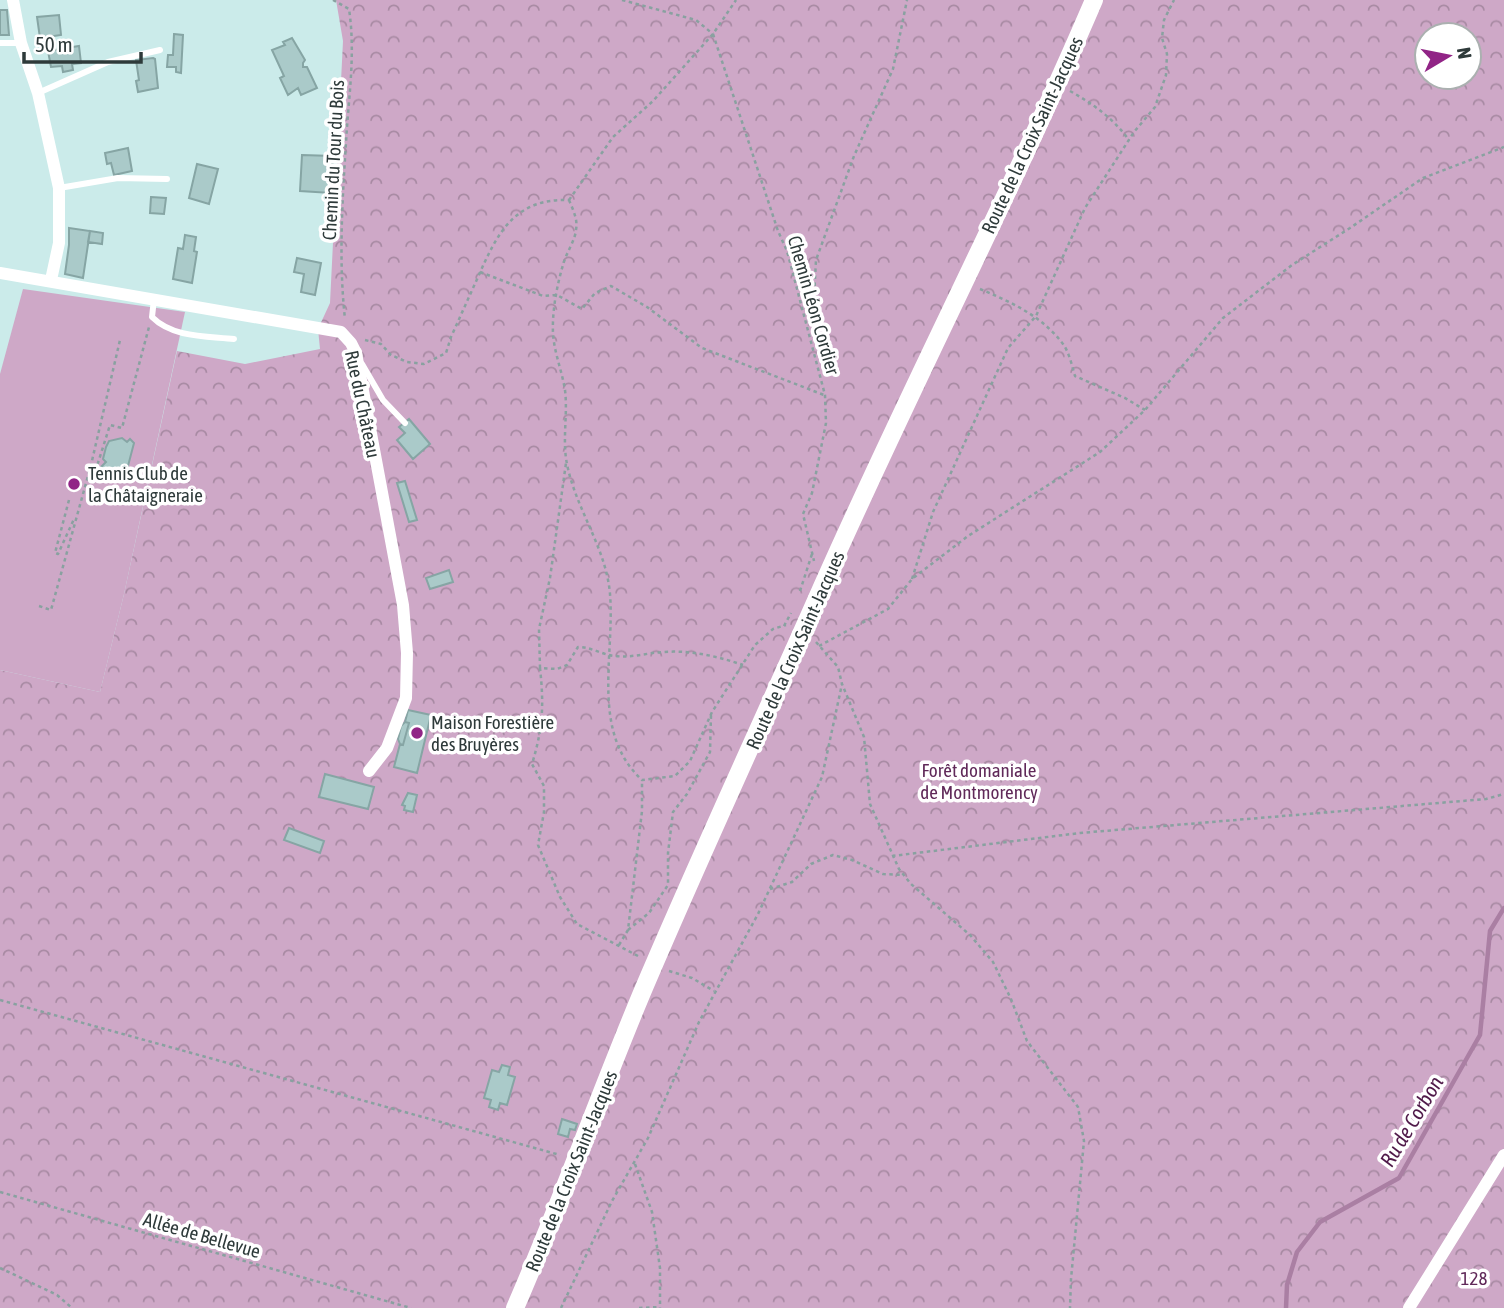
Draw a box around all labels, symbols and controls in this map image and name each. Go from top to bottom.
scale bar [24,21,142,65]
north arrow [1413,21,1483,91]
text: 50 m [35,32,73,56]
street label: Route de la Croix Saint-Jacques [977,33,1087,237]
text: N [1453,46,1477,60]
street label: Chemin du Tour du Bois [318,79,348,241]
street label: Chemin Léon Cordier [784,233,844,377]
street label: Rue du Château [341,348,385,460]
place label: Tennis Club de la Châtaigneraie [88,462,203,506]
marker: Tennis Club de la Châtaigneraie [66,476,82,492]
street label: Route de la Croix Saint-Jacques [741,547,849,753]
place label: Maison Forestière des Bruyères [431,711,554,755]
marker: Maison Forestière des Bruyères [409,725,425,741]
park label: Forêt domaniale de Montmorency [920,759,1038,803]
street label: Route de la Croix Saint-Jacques [521,1067,622,1275]
water label: Ru de Corbon [1375,1071,1447,1171]
street label: Allée de Bellevue [141,1208,263,1262]
park label: 128 [1461,1267,1487,1289]

